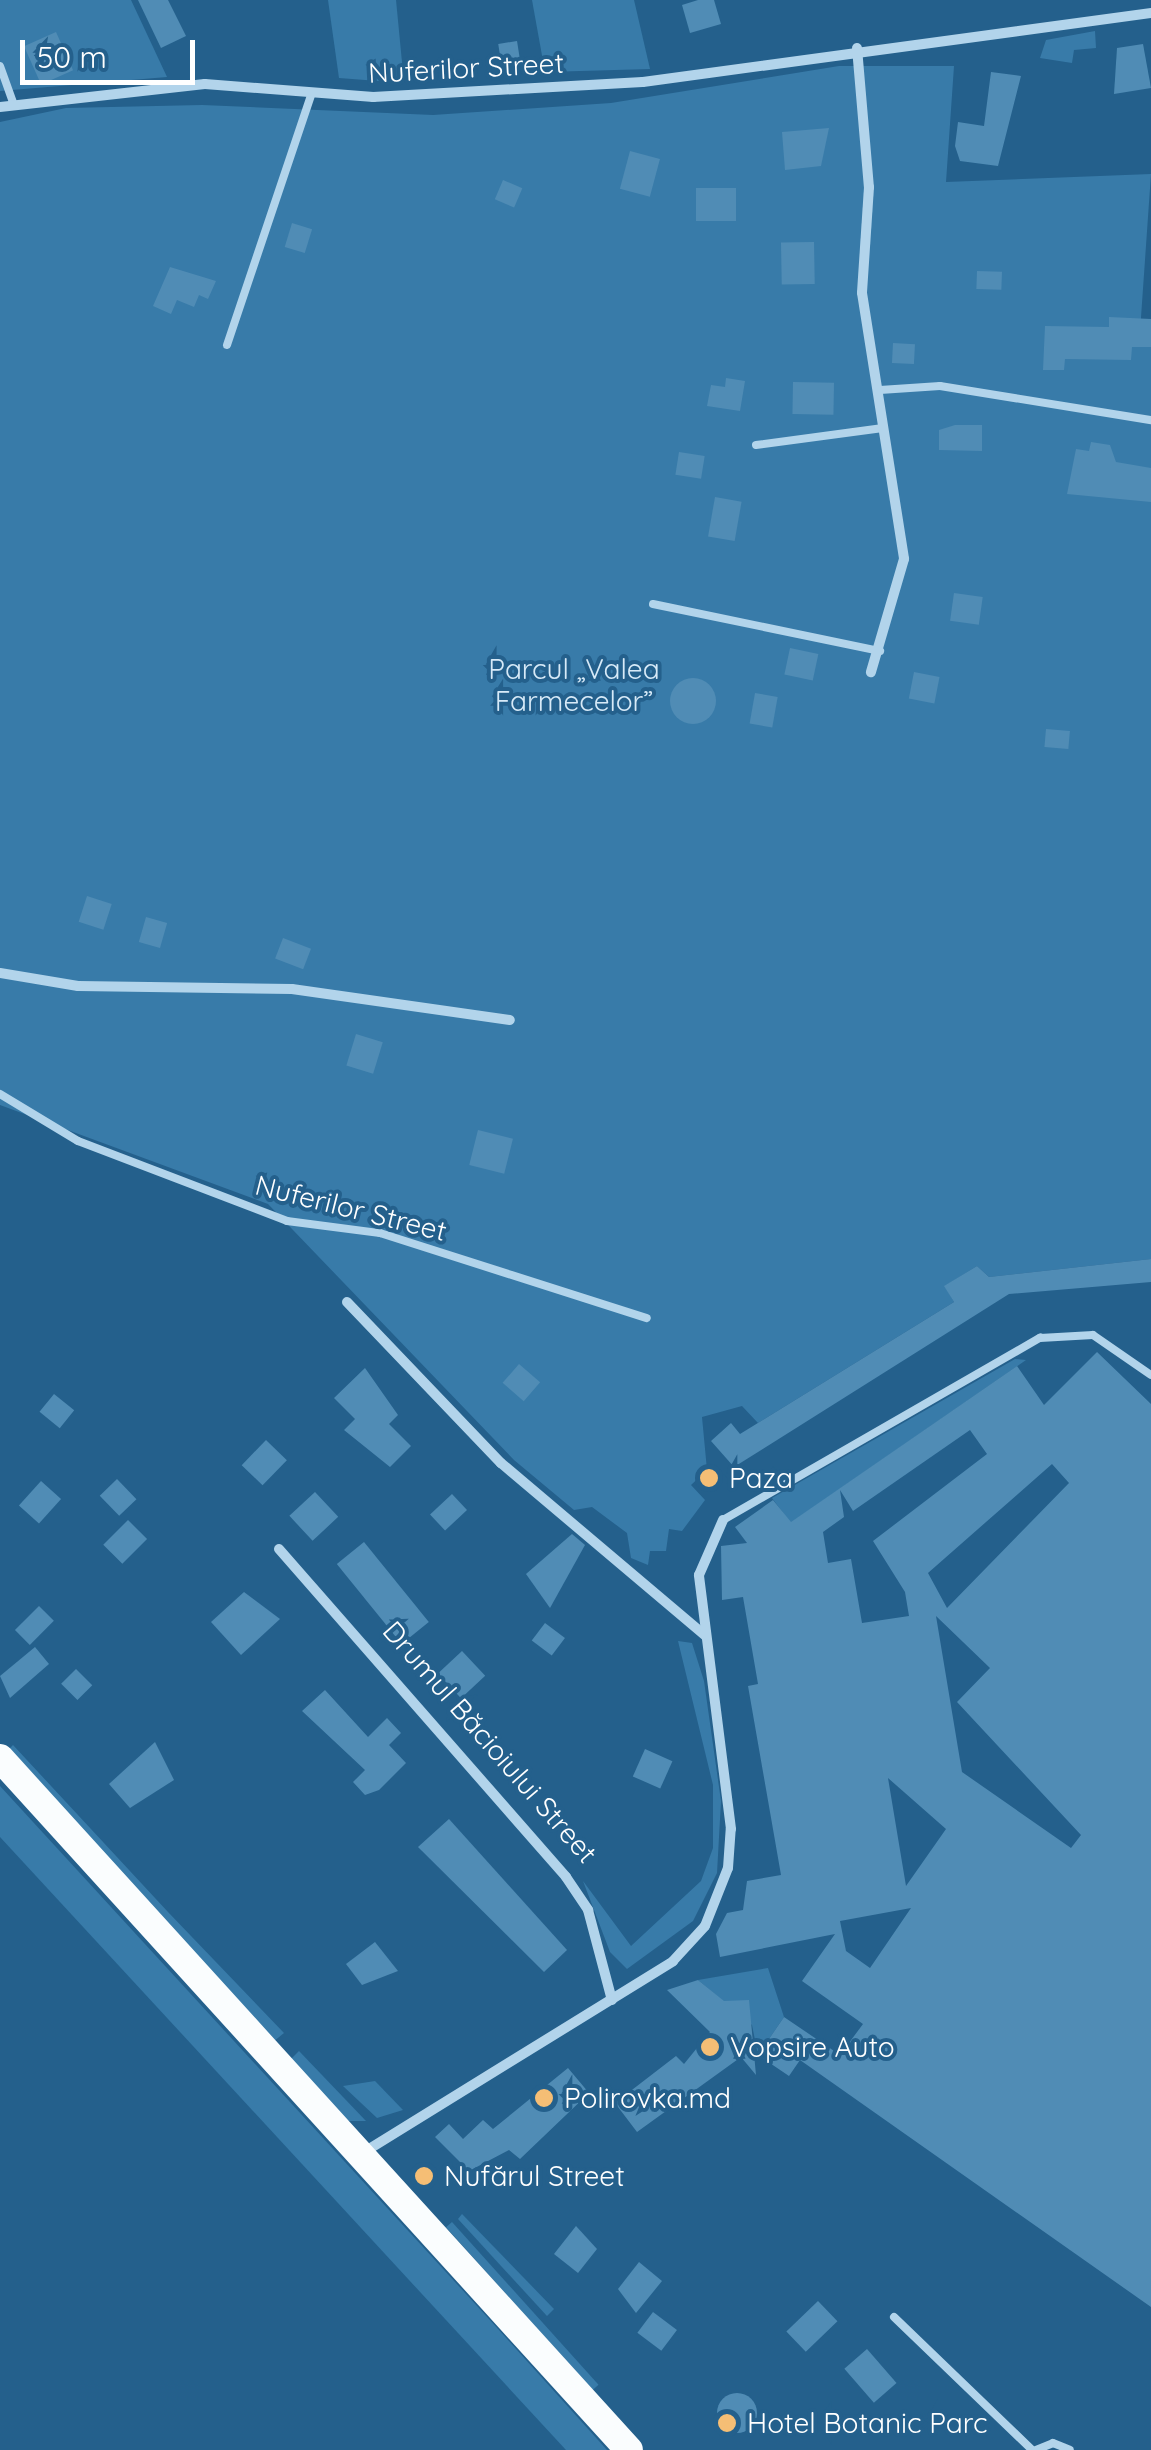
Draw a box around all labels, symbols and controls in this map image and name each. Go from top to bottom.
scale bar [25,20,200,82]
text: 50 m [37,38,107,76]
street label: Nuferilor Street [367,46,565,90]
park label: Parcul „Valea Farmecelor” [488,652,660,718]
street label: Nuferilor Street [252,1168,450,1248]
place label: Paza [729,1461,793,1495]
marker: Paza [698,1467,720,1489]
street label: Drumul Băcioiului Street [376,1614,604,1870]
place label: Vopsire Auto [730,2030,895,2064]
marker: Vopsire Auto [699,2036,721,2058]
place label: Polirovka.md [564,2081,731,2115]
marker: Polirovka.md [533,2087,555,2109]
place label: Nufărul Street [444,2159,625,2193]
marker: Nufărul Street [413,2165,435,2187]
place label: Hotel Botanic Parc [747,2406,987,2440]
marker: Hotel Botanic Parc [716,2412,738,2434]

